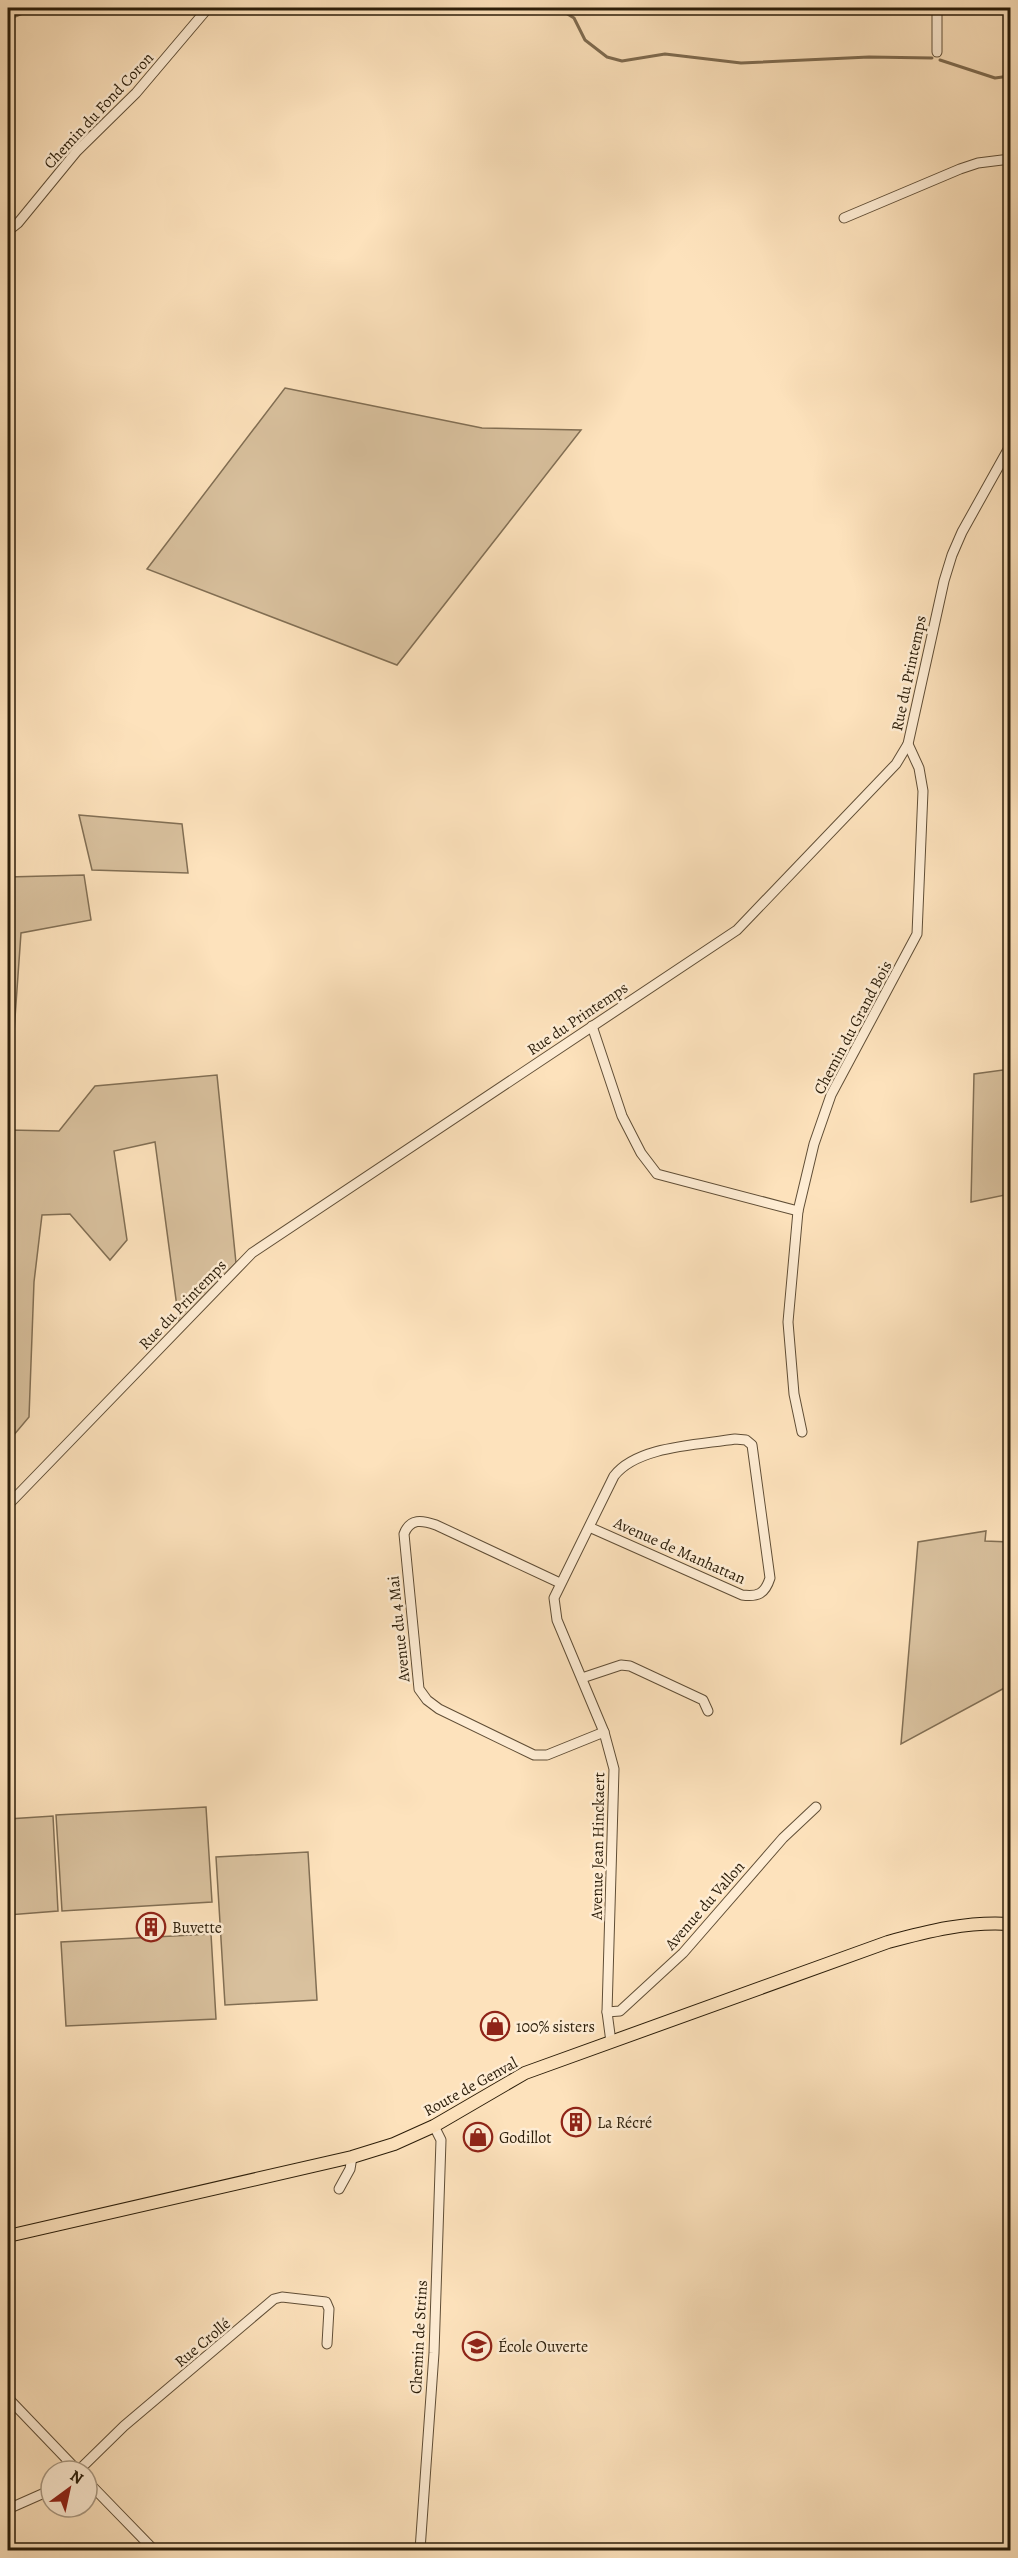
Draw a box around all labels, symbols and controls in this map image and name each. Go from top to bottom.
street label: Chemin du Fond Coron [39,47,159,174]
street label: Rue du Printemps [886,613,932,733]
street label: Chemin du Grand Bois [808,957,897,1098]
street label: Rue du Printemps [523,977,632,1061]
street label: Rue du Printemps [134,1255,231,1355]
street label: Avenue de Manhattan [609,1512,749,1590]
street label: Avenue du 4 Mai [382,1575,416,1684]
street label: Avenue Jean Hinckaert [586,1772,610,1921]
street label: Avenue du Vallon [659,1856,750,1956]
building icon: Buvette [135,1911,167,1943]
place label: Buvette [172,1917,222,1939]
shop icon: 100% sisters [479,2010,511,2042]
place label: 100% sisters [516,2016,595,2038]
street label: Route de Genval [419,2052,522,2122]
building icon: La Récré [560,2106,592,2138]
place label: La Récré [597,2112,652,2134]
shop icon: Godillot [462,2121,494,2153]
place label: Godillot [499,2127,551,2149]
street label: Chemin de Strins [405,2280,433,2395]
street label: Rue Crollé [170,2313,235,2373]
school or university icon: École Ouverte [461,2330,493,2362]
place label: École Ouverte [498,2336,588,2358]
north arrow [39,2459,99,2519]
text: N [66,2465,88,2490]

